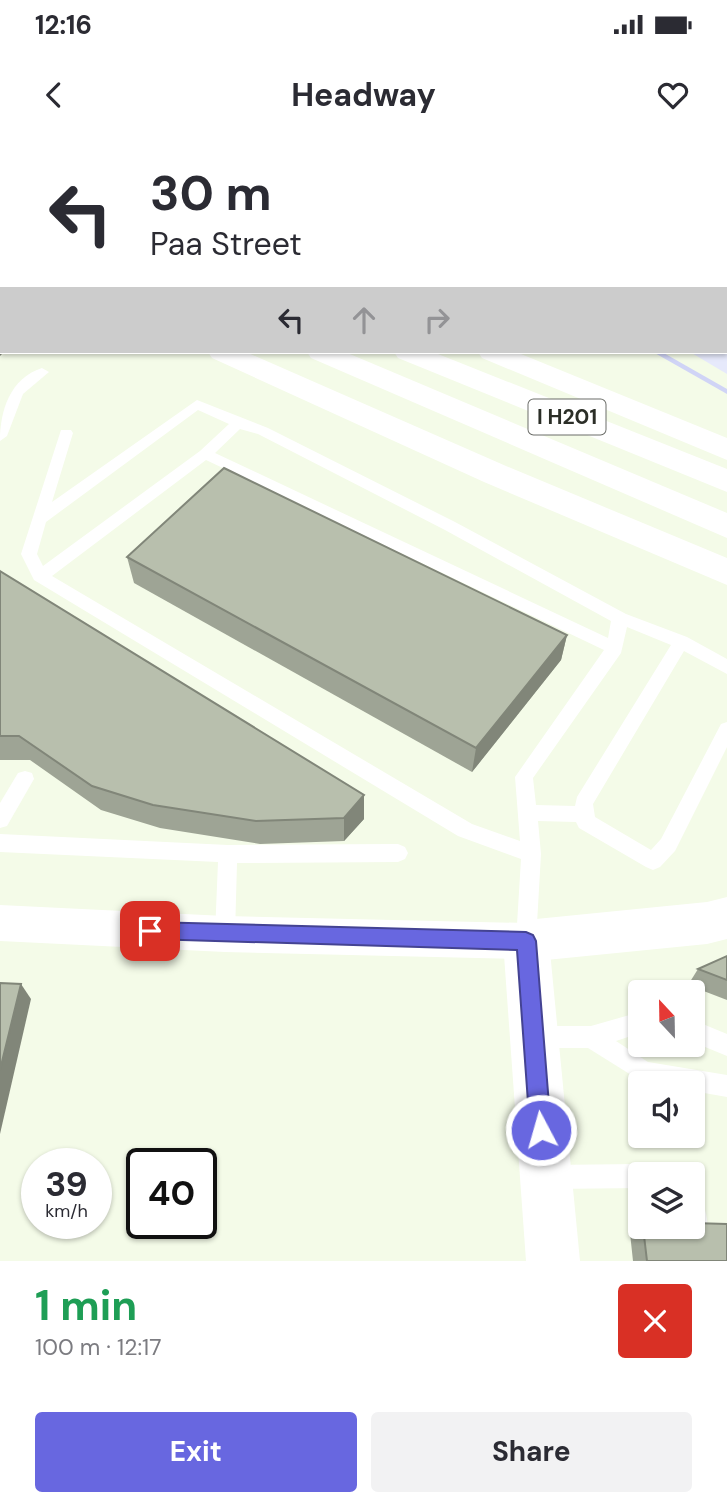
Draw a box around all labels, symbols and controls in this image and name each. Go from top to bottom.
text: 12:16 [35,8,92,42]
text: Headway [291,74,436,116]
icon: back [35,76,73,114]
icon: heart [654,76,692,114]
text: 30 m [150,161,272,225]
icon: left [35,168,126,259]
text: Paa Street [150,223,302,265]
icon: left [272,301,310,339]
icon: ahead [345,301,383,339]
icon: right [418,301,456,339]
road number: I H201 [528,400,606,434]
pin [120,901,180,961]
icon: arrive [131,912,169,950]
north arrow [628,980,705,1057]
map controls [628,980,705,1239]
button: sound [628,1071,705,1148]
position arrow [504,1093,578,1167]
speed limit sign: 40 [126,1148,217,1239]
text: 39 [45,1161,88,1207]
button: layers [628,1162,705,1239]
text: km/h [45,1199,88,1223]
text: 1 min [35,1278,137,1333]
button: close [618,1284,692,1358]
text: 100 m · 12:17 [35,1332,162,1362]
button: Exit [35,1412,357,1492]
button: Share [371,1412,692,1492]

